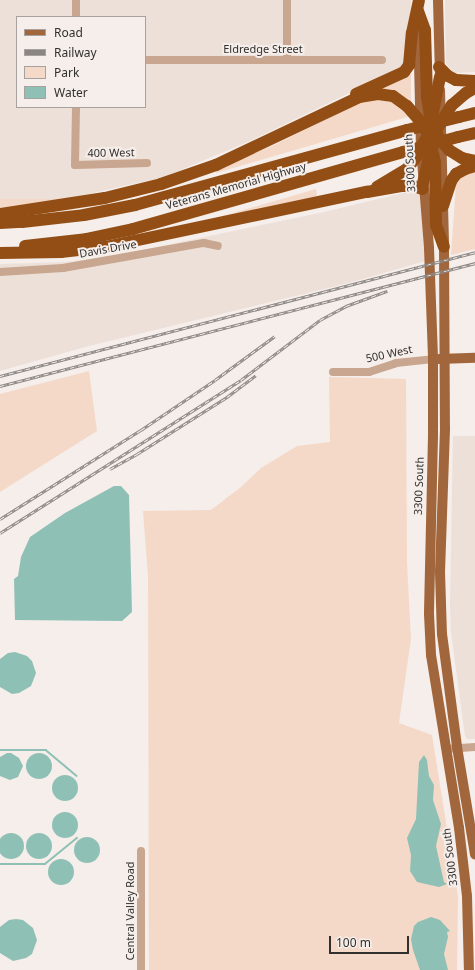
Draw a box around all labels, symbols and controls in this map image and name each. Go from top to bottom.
legend [16,16,146,108]
text: Road [54,24,83,41]
street label: Eldredge Street [223,42,303,56]
text: Railway [54,44,97,61]
text: Park [54,64,79,81]
text: Water [54,84,88,101]
street label: 3300 South [402,134,418,192]
street label: 400 West [87,146,135,160]
street label: Veterans Memorial Highway [164,160,308,212]
street label: Davis Drive [78,237,138,261]
street label: 500 West [365,343,413,365]
street label: 3300 South [411,457,427,515]
street label: 3300 South [440,827,460,887]
street label: Central Valley Road [123,861,137,961]
scale bar [331,928,411,954]
text: 100 m [336,934,371,951]

